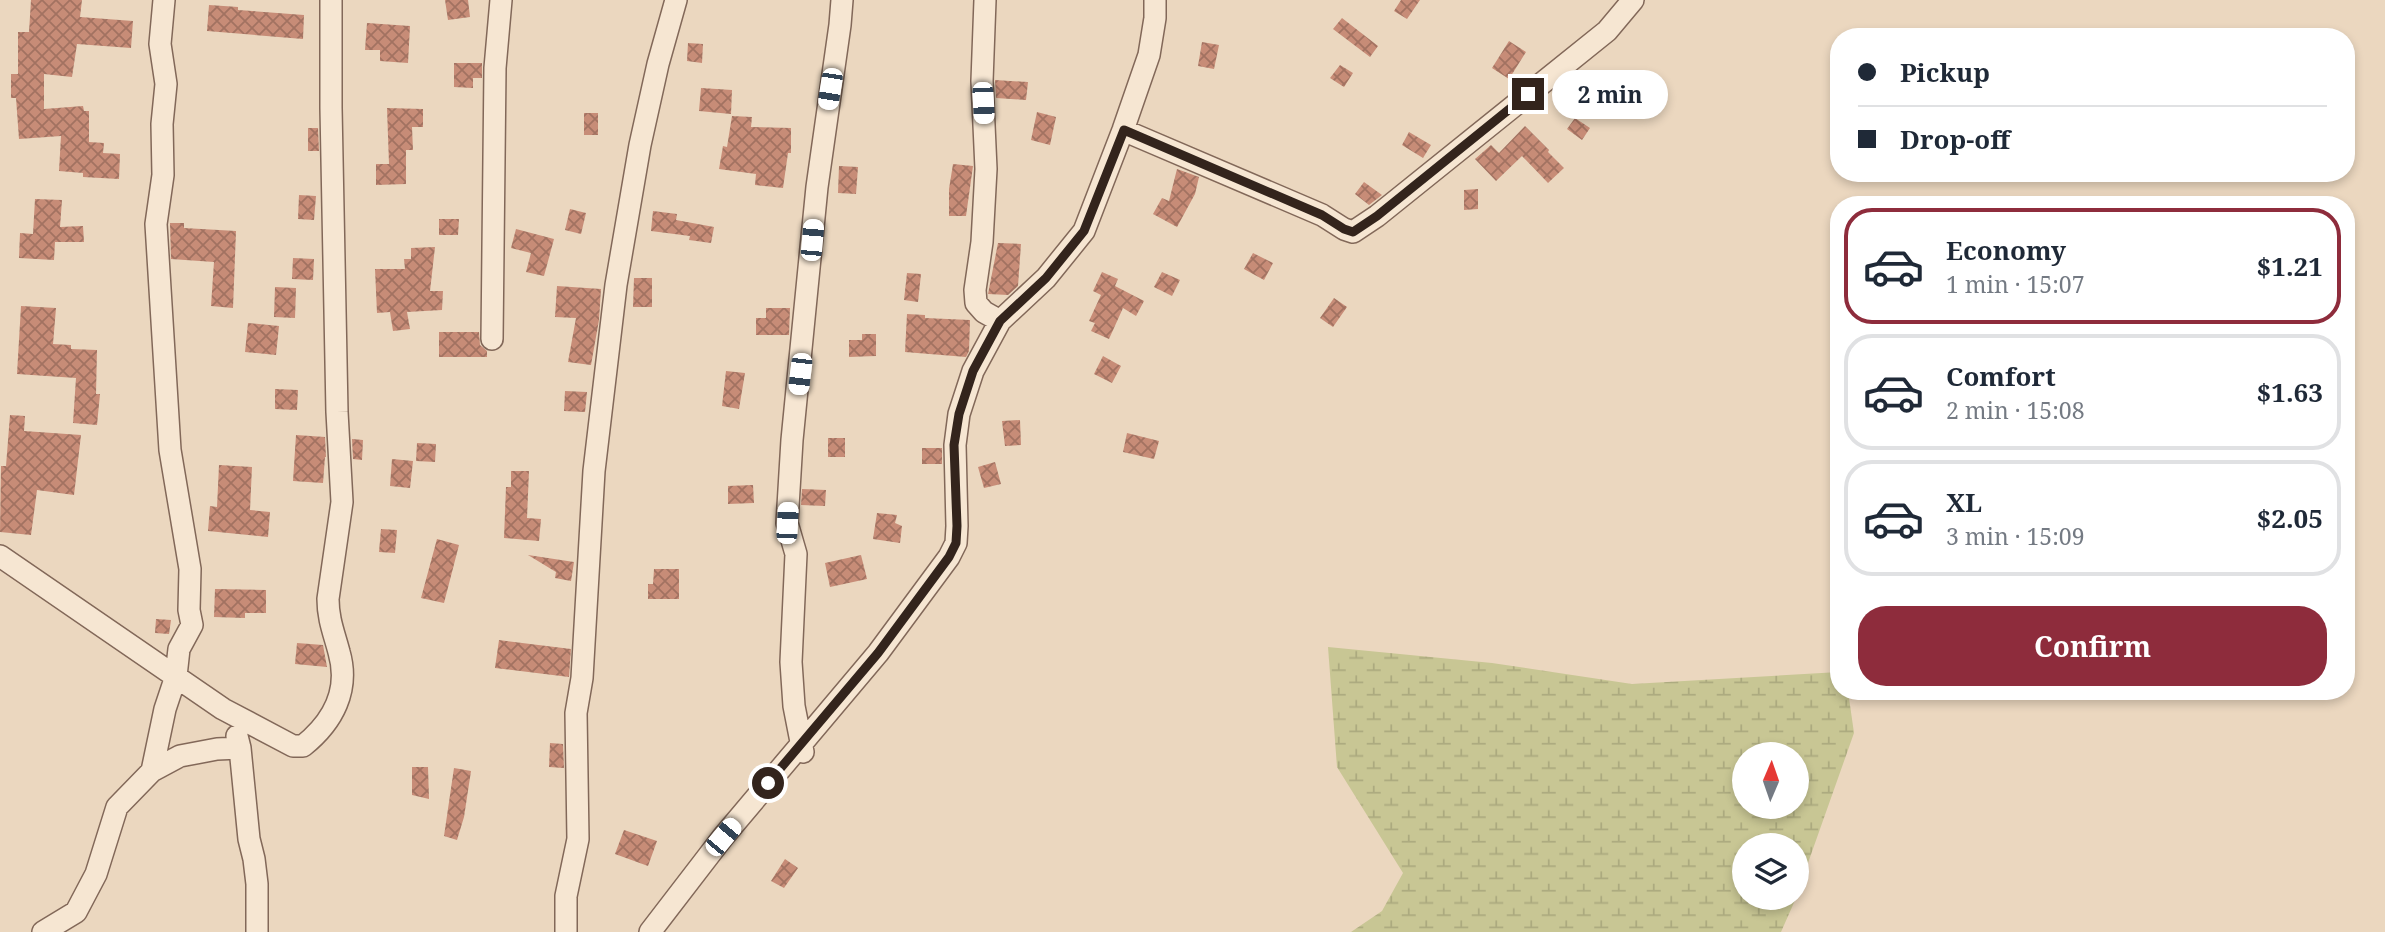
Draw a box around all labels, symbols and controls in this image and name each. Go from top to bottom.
text: Pickup [1900,54,1990,90]
car [817,67,844,111]
callout: 2 min [1552,70,1668,119]
route end [1512,78,1544,110]
text: 2 min [1577,78,1643,110]
car [972,81,995,125]
text: Drop-off [1900,121,2010,157]
car [800,218,825,262]
text: Economy [1946,232,2066,268]
icon: car [1862,235,1925,298]
text: $1.21 [2257,248,2323,284]
text: 1 min · 15:07 [1946,268,2084,300]
car [788,352,813,396]
text: Comfort [1946,358,2056,394]
icon: car [1862,361,1925,424]
text: $1.63 [2257,374,2323,410]
text: 2 min · 15:08 [1946,394,2084,426]
text: XL [1946,484,1982,520]
icon: car [1862,487,1925,550]
text: $2.05 [2257,500,2323,536]
car [776,501,799,545]
text: 3 min · 15:09 [1946,520,2084,552]
button: Confirm [1858,606,2327,686]
north arrow [1732,742,1810,819]
map controls [1732,742,1809,910]
route start [752,767,784,799]
car [702,814,745,860]
button: layers [1732,833,1809,910]

